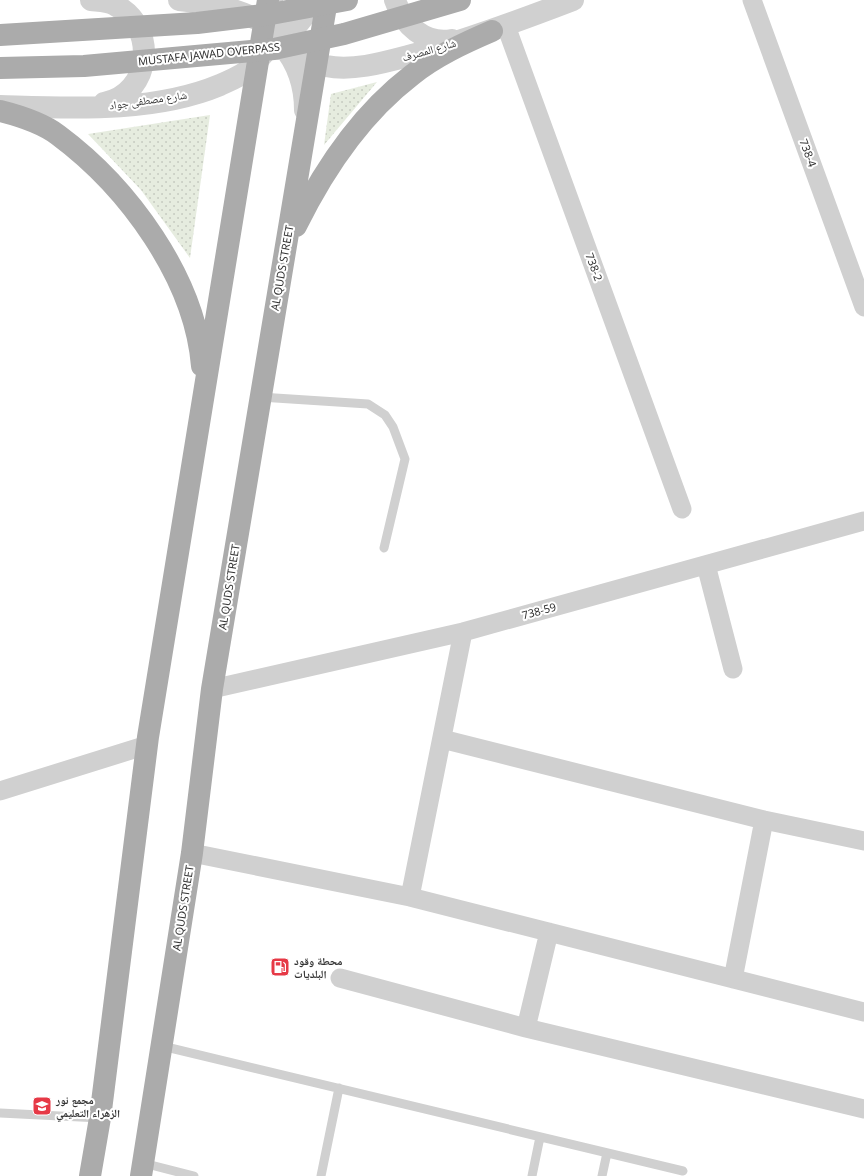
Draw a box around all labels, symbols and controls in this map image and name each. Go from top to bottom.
street label: شارع المصرف [400,35,458,64]
street label: MUSTAFA JAWAD OVERPASS [137,39,281,68]
street label: شارع مصطفى جواد [108,87,188,112]
street label: 738-4 [797,137,821,170]
street label: AL QUDS STREET [267,224,296,312]
street label: 738-2 [583,251,606,283]
street label: AL QUDS STREET [214,543,243,631]
street label: 738-59 [520,599,558,622]
street label: AL QUDS STREET [168,864,197,952]
place label: محطة وقود البلديات [294,953,343,981]
fuel station icon: محطة وقود البلديات [269,956,291,978]
place label: مجمع نور الزهراء التعليمي [55,1092,120,1122]
school or university icon: مجمع نور الزهراء التعليمي [31,1095,53,1117]

